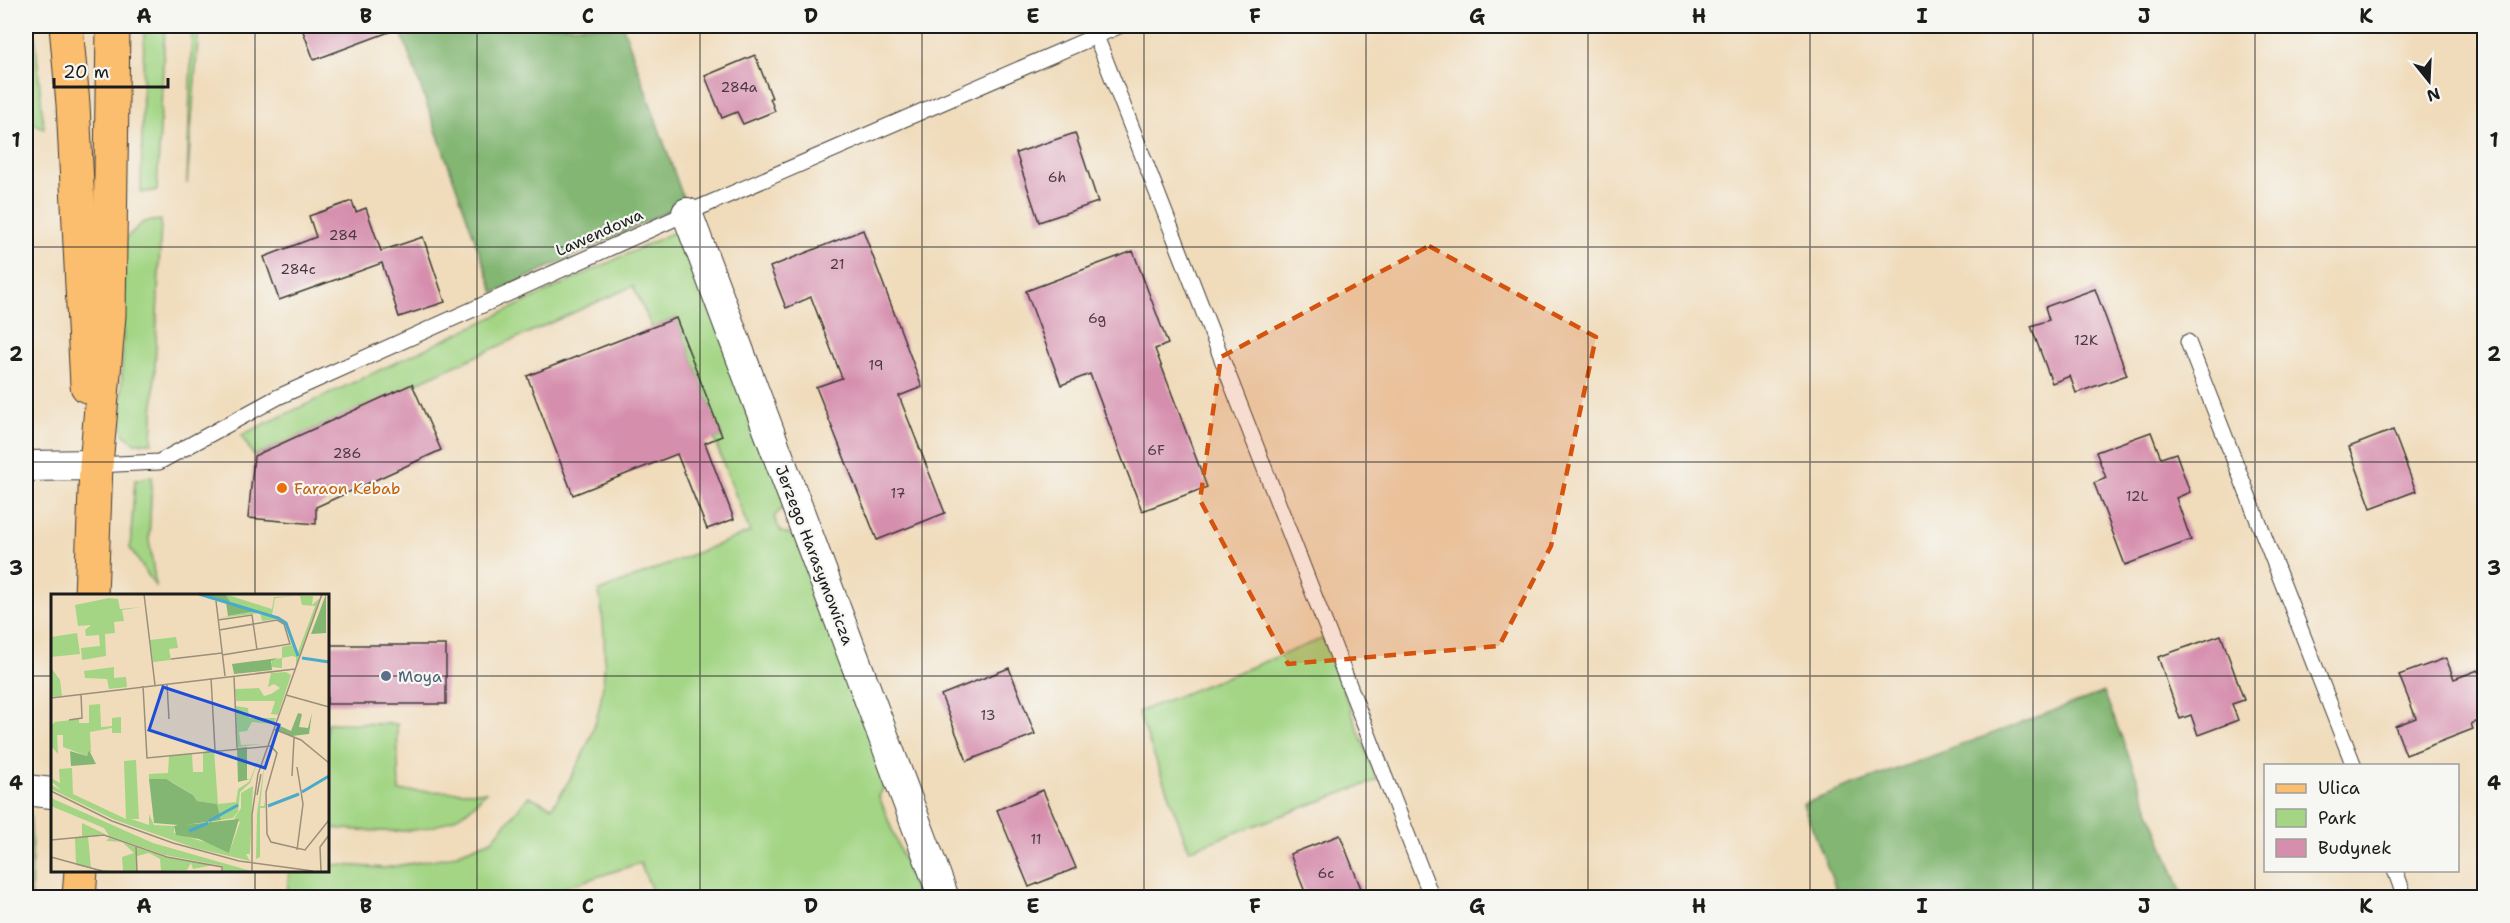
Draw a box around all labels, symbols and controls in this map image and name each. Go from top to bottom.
text: A [136,3,152,29]
text: B [360,3,372,29]
text: C [582,3,594,29]
text: D [804,3,818,29]
text: E [1026,3,1040,29]
text: F [1249,3,1261,29]
text: G [1469,3,1485,29]
text: H [1692,3,1706,29]
text: I [1916,3,1928,29]
text: J [2138,3,2151,29]
text: K [2359,3,2373,29]
scale bar [54,51,168,89]
north arrow [2399,51,2459,111]
text: 20 m [63,60,109,84]
house number: 284a [721,78,758,96]
text: N [2424,83,2443,107]
text: 1 [11,127,21,153]
text: 1 [2489,127,2499,153]
house number: 6h [1048,168,1066,186]
street label: Lawendowa [552,204,646,261]
house number: 284 [329,226,357,244]
house number: 21 [830,255,844,273]
house number: 284c [280,260,316,278]
house number: 6g [1088,309,1106,327]
house number: 12K [2074,331,2098,349]
text: 2 [9,341,23,367]
text: 2 [2487,341,2501,367]
house number: 19 [868,356,884,374]
house number: 6F [1147,441,1165,459]
house number: 286 [333,444,361,462]
street label: Jerzego Harasymowicza [771,462,859,648]
place label: Faraon Kebab [294,478,400,499]
marker: Faraon Kebab [275,481,289,495]
house number: 17 [891,484,905,502]
house number: 12L [2126,487,2149,505]
text: 3 [9,555,23,581]
text: 3 [2487,555,2501,581]
inset map [51,594,328,872]
place label: Moya [398,666,442,687]
marker: Moya [379,669,393,683]
house number: 13 [981,706,995,724]
legend [2264,764,2459,872]
text: 4 [9,770,23,796]
text: 4 [2487,770,2501,796]
text: Ulica [2318,776,2360,800]
text: Park [2318,806,2357,830]
house number: 11 [1030,830,1042,848]
text: Budynek [2318,836,2392,860]
house number: 6c [1318,864,1334,882]
text: A [136,893,152,919]
text: B [360,893,372,919]
text: C [582,893,594,919]
text: D [804,893,818,919]
text: E [1026,893,1040,919]
text: F [1249,893,1261,919]
text: G [1469,893,1485,919]
text: H [1692,893,1706,919]
text: I [1916,893,1928,919]
text: J [2138,893,2151,919]
text: K [2359,893,2373,919]

